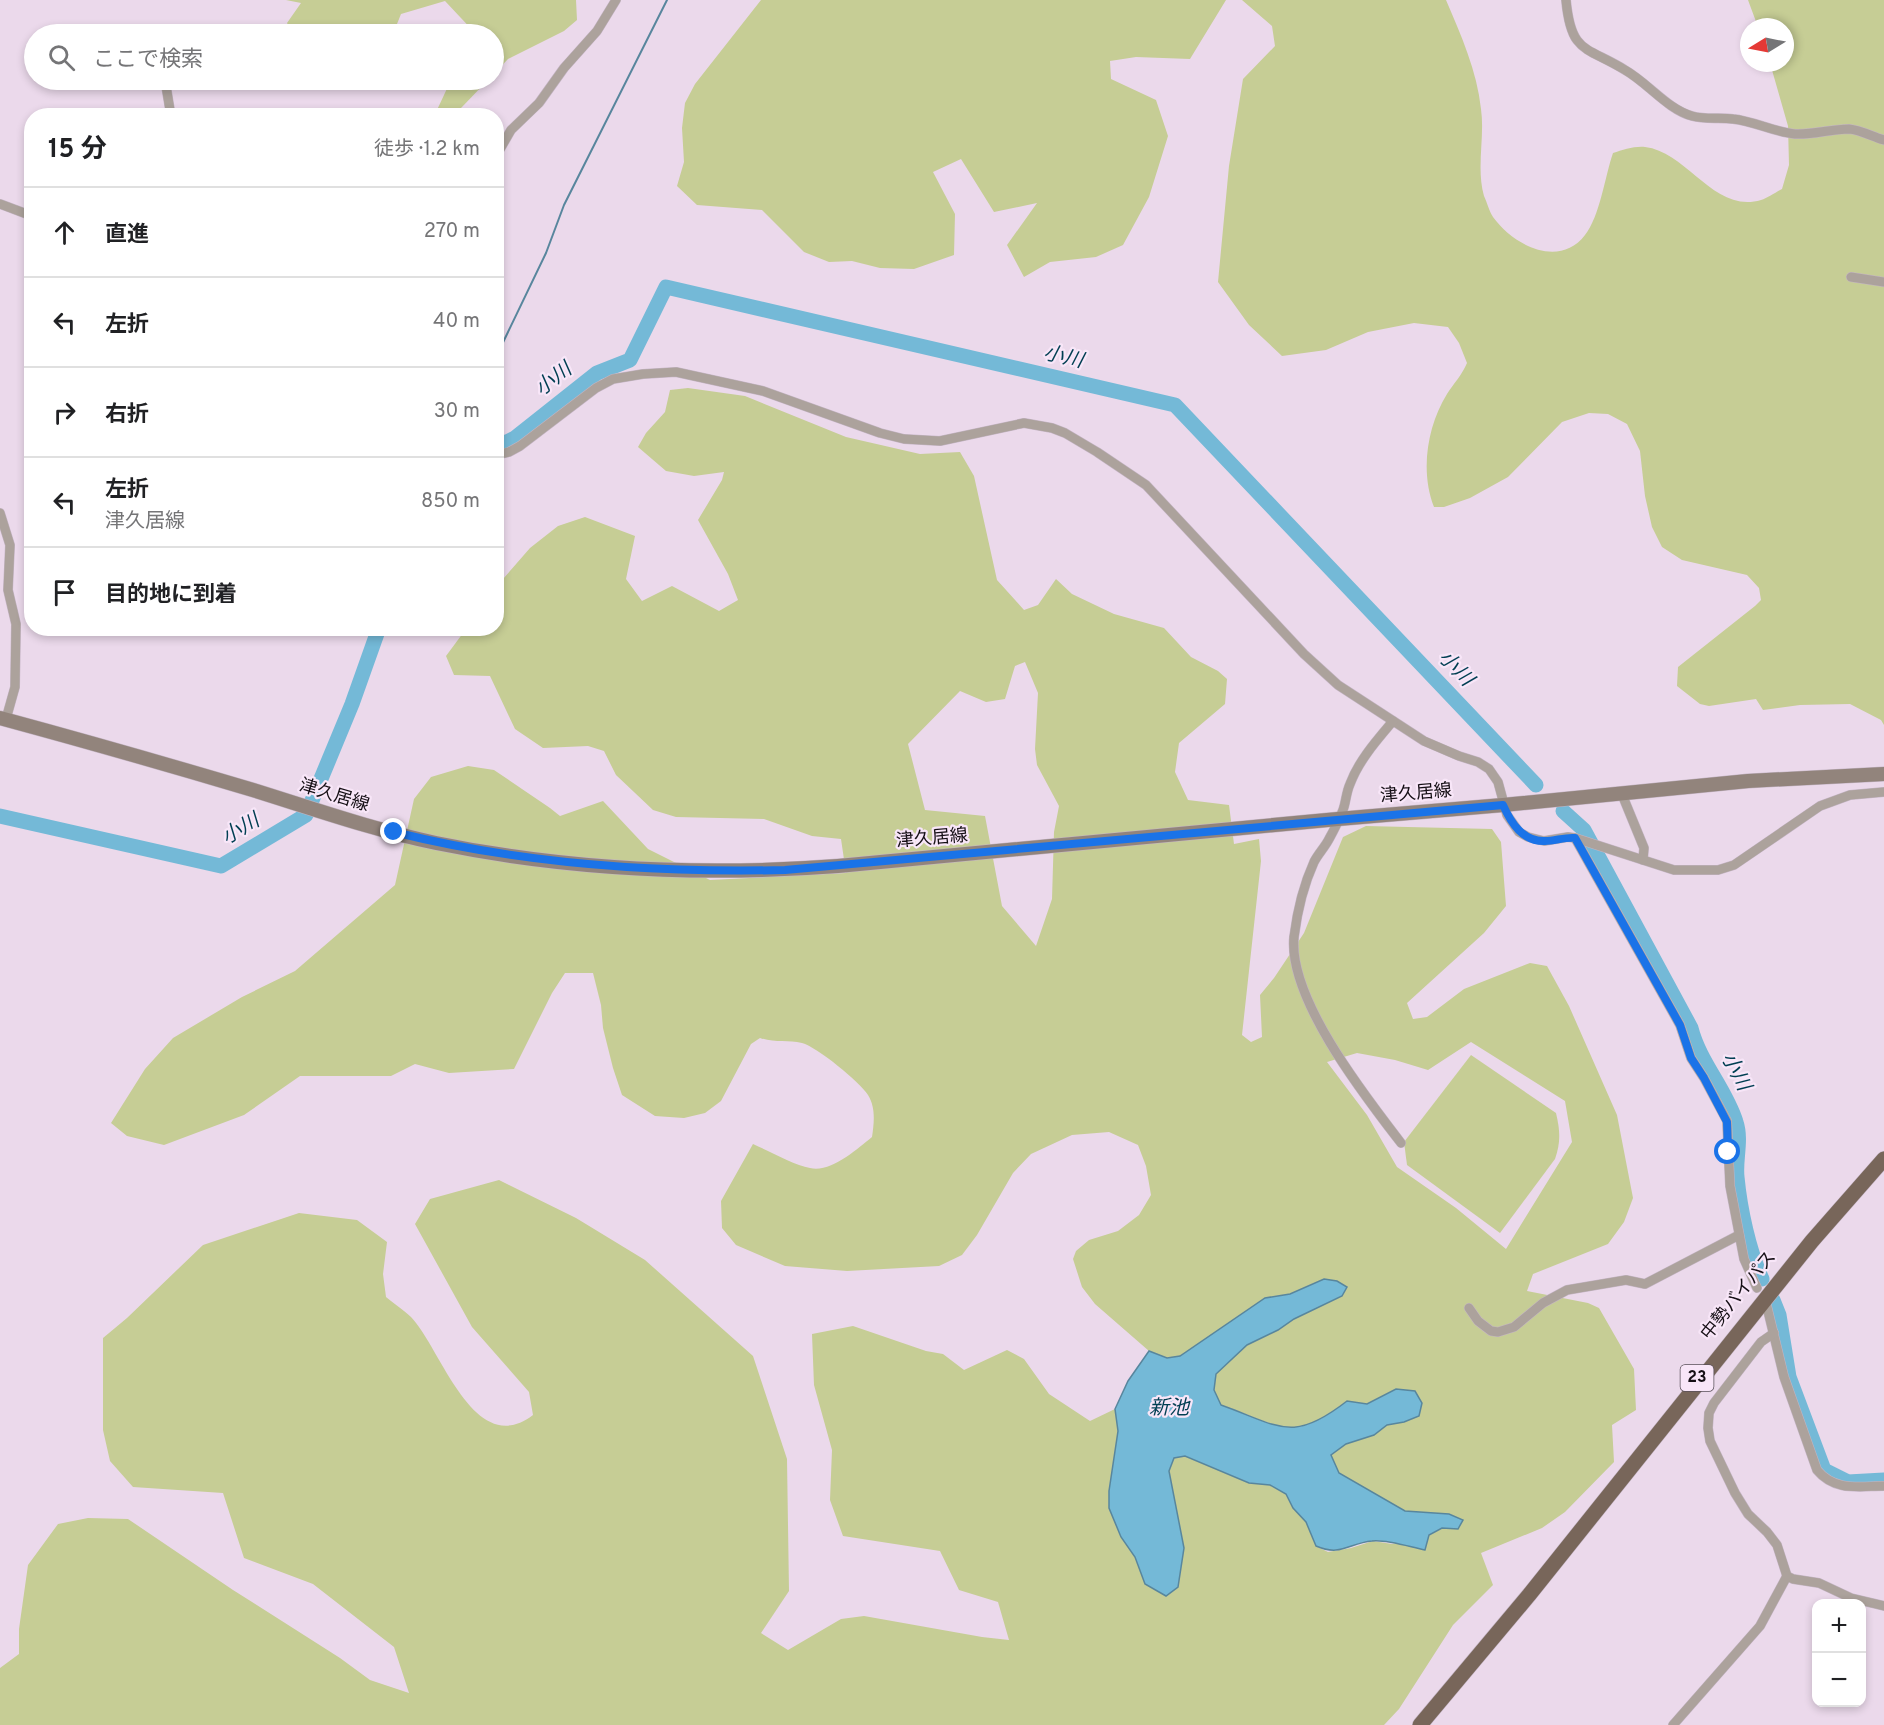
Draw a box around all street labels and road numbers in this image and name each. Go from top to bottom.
street label: 津久居線 [296,774,372,818]
street label: 津久居線 [1379,779,1453,809]
street label: 津久居線 [895,824,969,854]
street label: 中勢バイパス [1696,1247,1782,1345]
road number: 23 [1680,1365,1714,1391]

